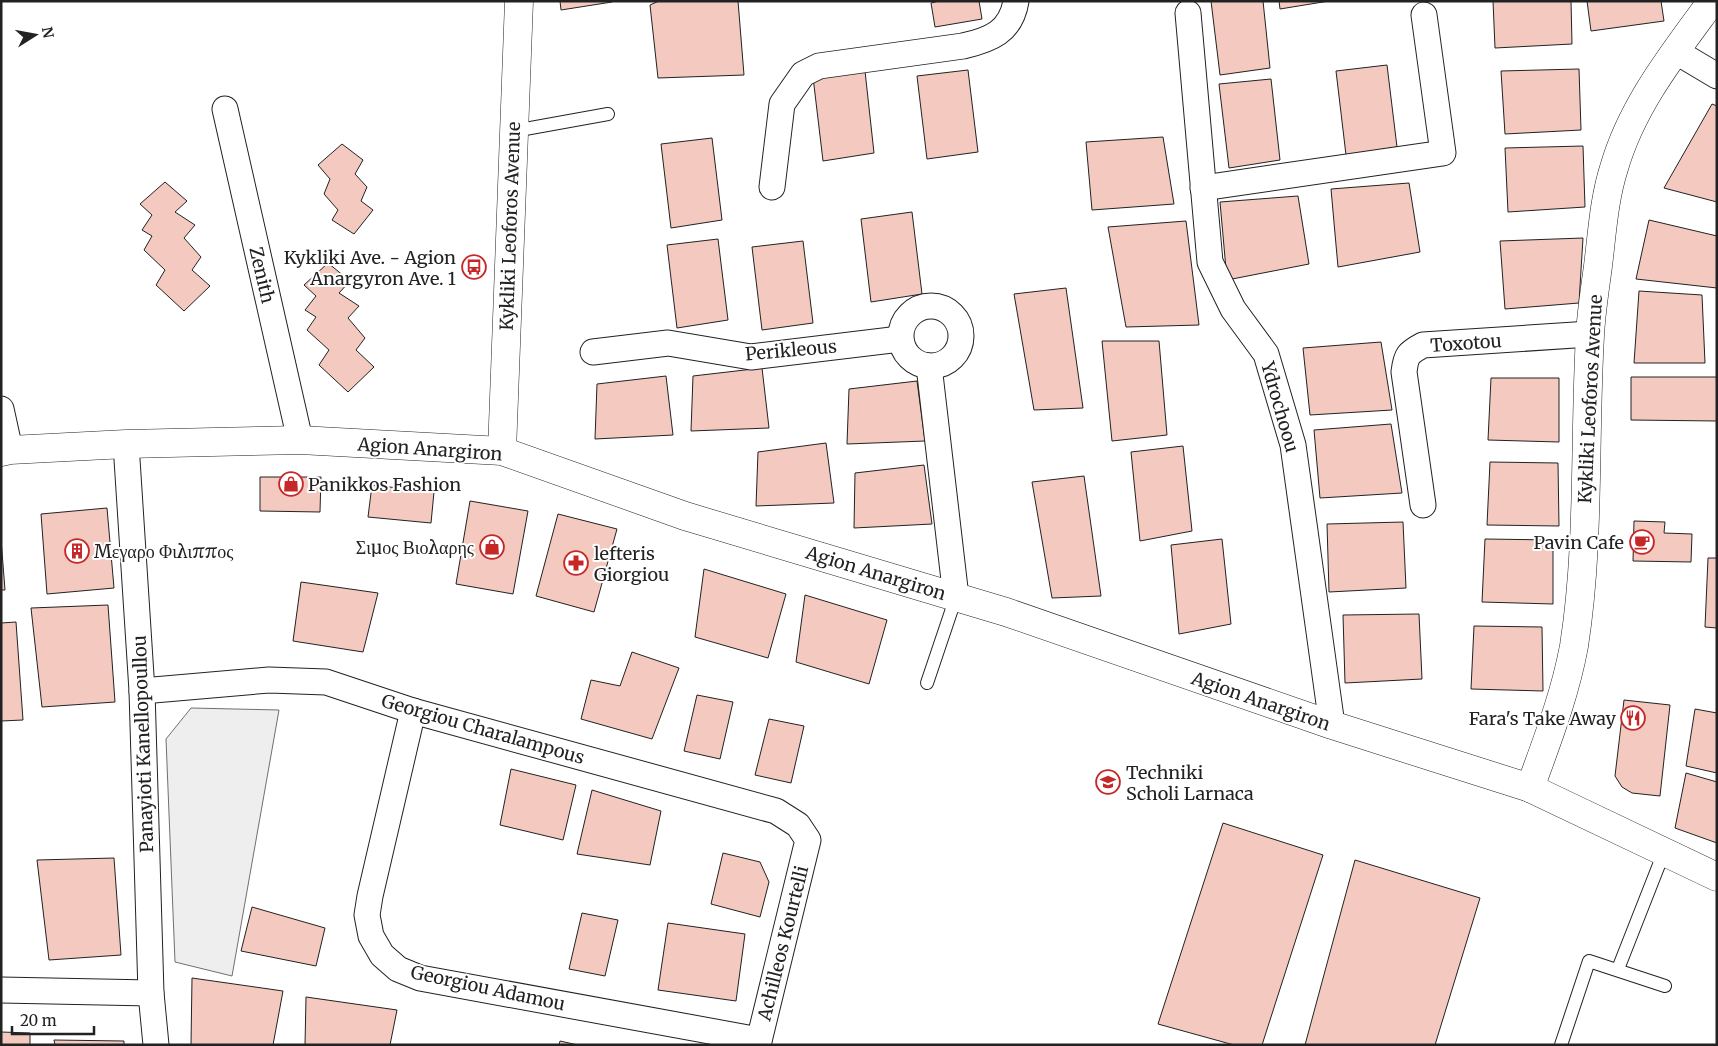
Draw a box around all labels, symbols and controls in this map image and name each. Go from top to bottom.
north arrow [10,10,60,60]
text: N [38,25,58,40]
street label: Kykliki Leoforos Avenue [495,121,525,331]
street label: Zenith [244,244,280,306]
place label: Kykliki Ave. - Agion Anargyron Ave. 1 [284,246,456,290]
bus stop icon: Kykliki Ave. - Agion Anargyron Ave. 1 [461,254,487,280]
street label: Kykliki Leoforos Avenue [1573,294,1607,504]
street label: Toxotou [1430,329,1502,357]
street label: Perikleous [744,335,838,365]
street label: Ydrochoou [1256,358,1304,455]
street label: Agion Anargiron [356,432,503,466]
shop icon: Panikkos Fashion [278,471,304,497]
place label: Panikkos Fashion [308,473,461,496]
cafe icon: Pavin Cafe [1629,529,1655,555]
place label: Pavin Cafe [1533,531,1624,554]
shop icon: Σιμος Βιολαρης [479,534,505,560]
place label: Σιμος Βιολαρης [356,536,474,559]
building icon: Μεγαρο Φιλιππος [64,538,90,564]
place label: Μεγαρο Φιλιππος [94,540,233,563]
street label: Agion Anargiron [802,541,949,605]
place label: lefteris Giorgiou [594,542,669,586]
pharmacy icon: lefteris Giorgiou [563,550,589,576]
street label: Panayioti Kanellopoullou [128,635,158,853]
street label: Agion Anargiron [1188,666,1333,736]
street label: Georgiou Charalampous [379,689,587,769]
restaurant icon: Fara's Take Away [1620,705,1646,731]
place label: Fara's Take Away [1469,707,1617,730]
place label: Techniki Scholi Larnaca [1126,761,1254,805]
school or university icon: Techniki Scholi Larnaca [1095,769,1121,795]
street label: Achilleos Kourtelli [752,863,813,1024]
street label: Georgiou Adamou [409,960,567,1016]
scale bar [12,1004,95,1036]
text: 20 m [20,1011,57,1030]

